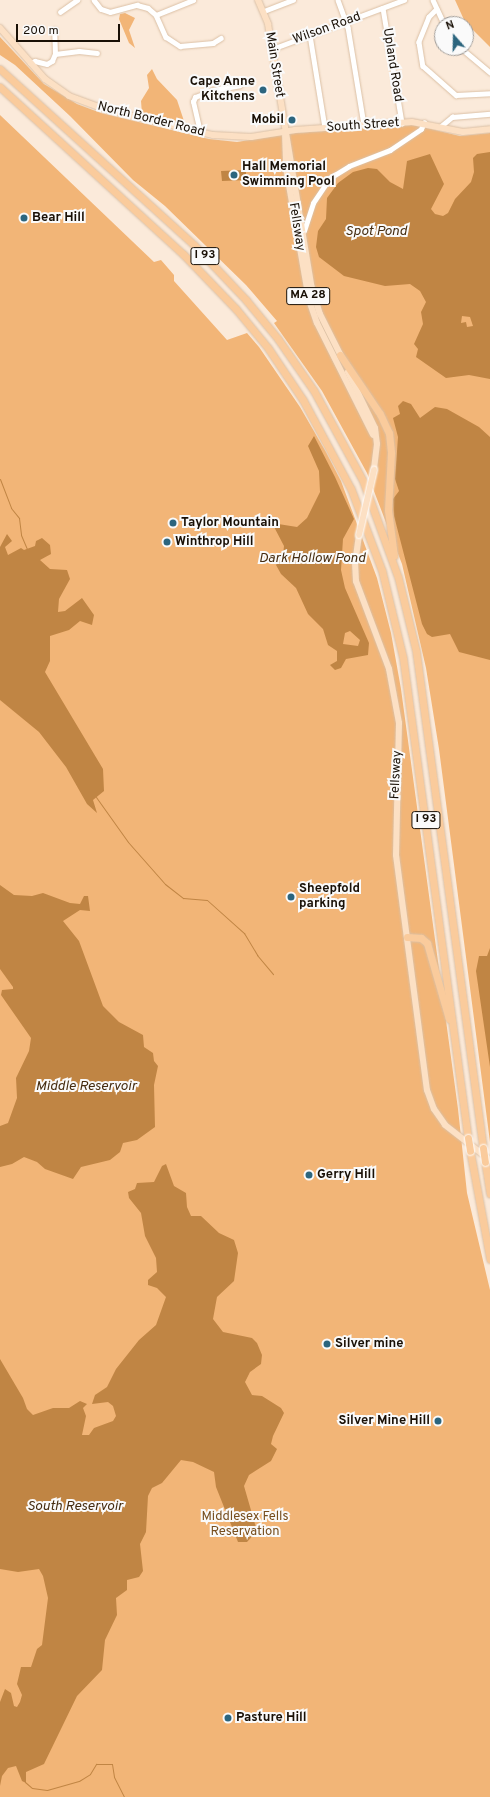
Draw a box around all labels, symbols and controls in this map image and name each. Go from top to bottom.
street label: Wilson Road [291,9,363,49]
scale bar [18,16,122,42]
north arrow [434,16,474,56]
text: N [444,18,456,34]
text: 200 m [23,23,59,39]
street label: Upland Road [378,27,406,103]
street label: Main Street [261,31,287,99]
place label: Cape Anne Kitchens [189,75,255,106]
marker: Cape Anne Kitchens [258,85,268,95]
street label: North Border Road [96,99,206,141]
place label: Mobil [251,112,284,128]
marker: Mobil [287,115,297,125]
street label: South Street [326,116,400,136]
place label: Hall Memorial Swimming Pool [242,160,335,191]
marker: Hall Memorial Swimming Pool [229,170,239,180]
street label: Fellsway [284,202,308,252]
place label: Bear Hill [32,210,85,226]
marker: Bear Hill [19,213,29,223]
water label: Spot Pond [345,224,407,240]
road number: I 93 [190,246,220,266]
road number: MA 28 [285,286,331,306]
place label: Taylor Mountain [181,515,279,531]
marker: Taylor Mountain [168,518,178,528]
place label: Winthrop Hill [175,534,254,550]
marker: Winthrop Hill [162,537,172,547]
water label: Dark Hollow Pond [259,551,365,567]
street label: Fellsway [388,750,406,800]
road number: I 93 [411,810,441,830]
place label: Sheepfold parking [299,882,360,913]
marker: Sheepfold parking [286,892,296,902]
water label: Middle Reservoir [36,1079,136,1095]
place label: Gerry Hill [317,1167,375,1183]
marker: Gerry Hill [304,1170,314,1180]
place label: Silver mine [335,1336,404,1352]
marker: Silver mine [322,1339,332,1349]
place label: Silver Mine Hill [338,1413,430,1429]
marker: Silver Mine Hill [433,1416,443,1426]
water label: South Reservoir [27,1499,123,1515]
park label: Middlesex Fells Reservation [201,1510,289,1541]
place label: Pasture Hill [236,1710,307,1726]
marker: Pasture Hill [223,1713,233,1723]

